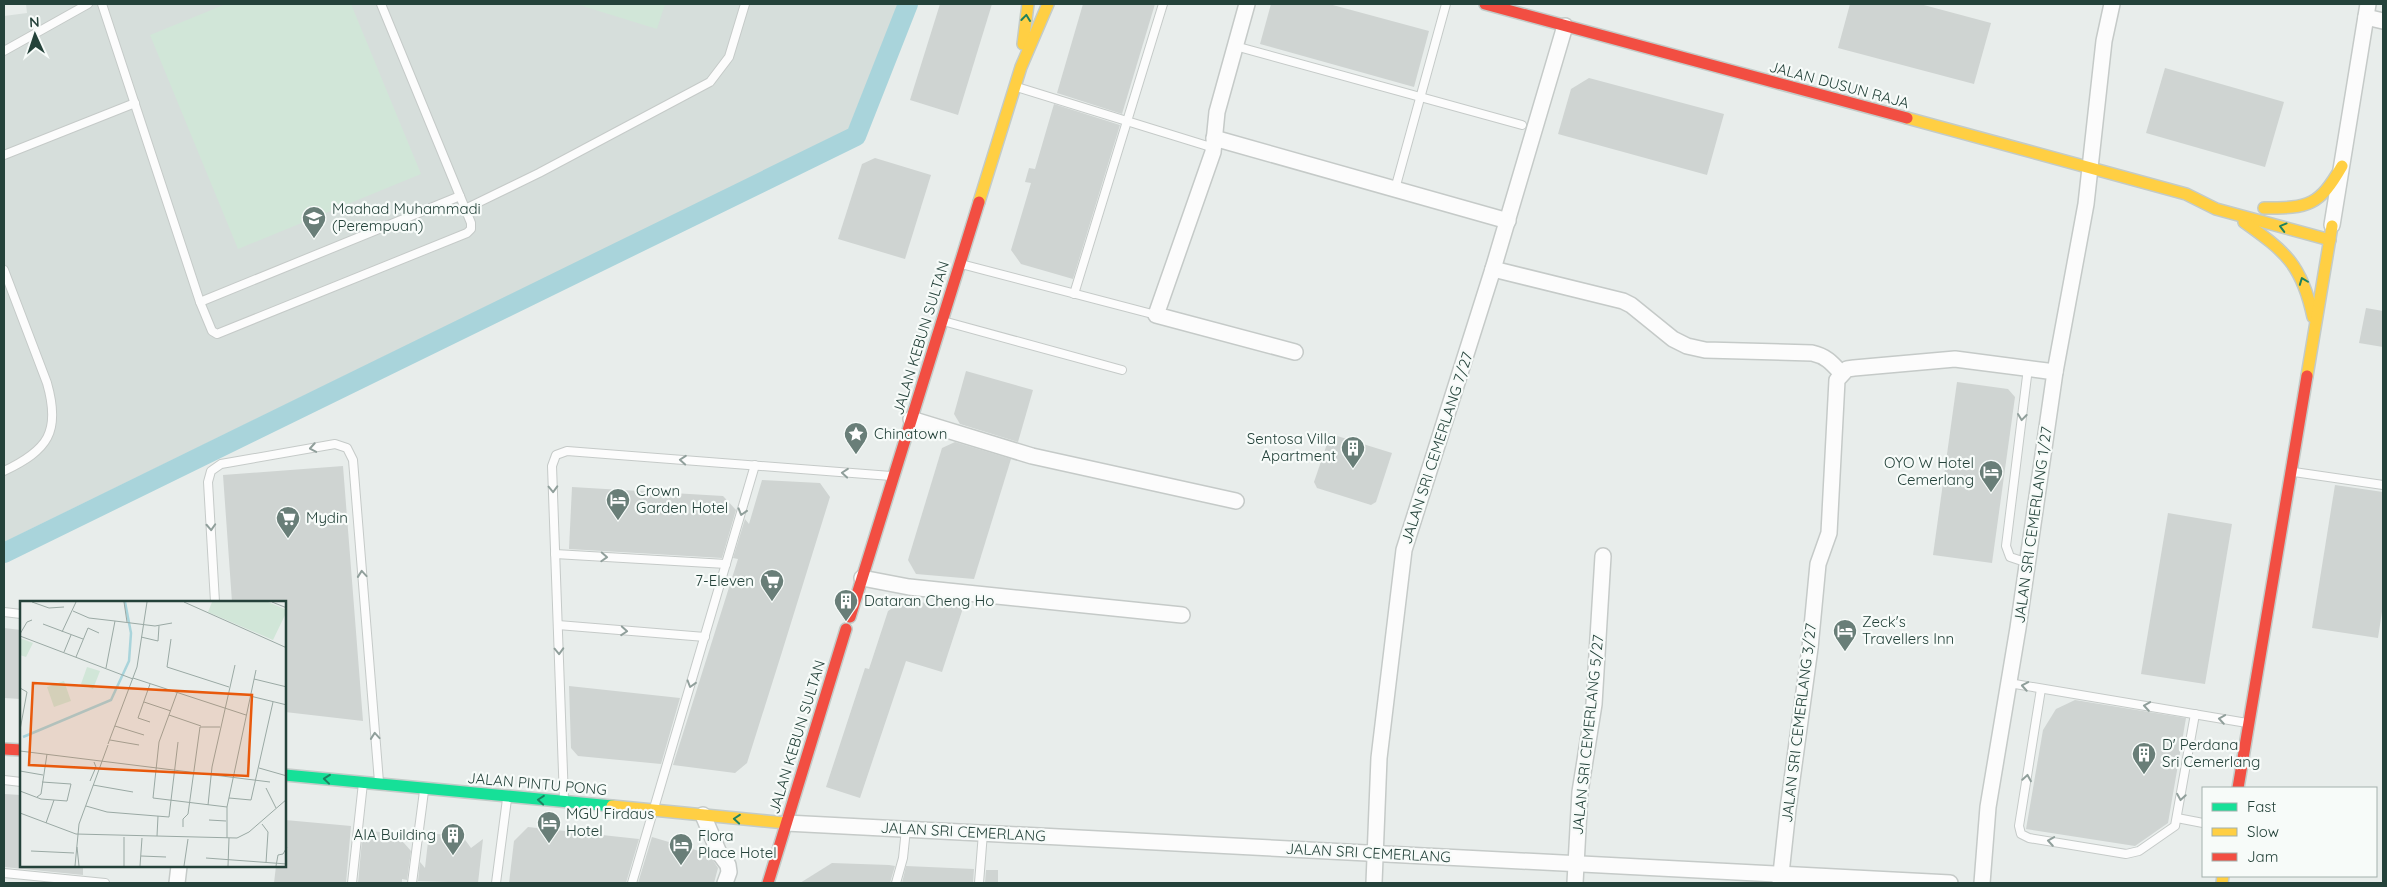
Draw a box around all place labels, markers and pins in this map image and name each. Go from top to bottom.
place label: Maahad Muhammadi (Perempuan) [332,199,481,235]
school or university icon: Maahad Muhammadi (Perempuan) [301,205,327,239]
place icon: Chinatown [843,421,869,455]
place label: Chinatown [874,424,947,443]
place label: Sentosa Villa Apartment [1247,429,1336,465]
building icon: Sentosa Villa Apartment [1340,435,1366,469]
place label: OYO W Hotel Cemerlang [1884,453,1974,489]
hotel icon: OYO W Hotel Cemerlang [1978,459,2004,493]
place label: Crown Garden Hotel [636,481,728,517]
hotel icon: Crown Garden Hotel [605,487,631,521]
supermarket icon: Mydin [275,505,301,539]
place label: Mydin [306,508,348,527]
supermarket icon: 7-Eleven [759,568,785,602]
place label: 7-Eleven [695,571,754,590]
building icon: Dataran Cheng Ho [833,588,859,622]
place label: Dataran Cheng Ho [864,591,994,610]
place label: Zeck's Travellers Inn [1862,612,1954,648]
hotel icon: Zeck's Travellers Inn [1832,618,1858,652]
place label: D' Perdana Sri Cemerlang [2162,735,2260,771]
building icon: D' Perdana Sri Cemerlang [2131,741,2157,775]
place label: MGU Firdaus Hotel [566,804,654,840]
hotel icon: MGU Firdaus Hotel [536,810,562,844]
building icon: AIA Building [440,822,466,856]
place label: AIA Building [354,825,436,844]
place label: Flora Place Hotel [698,826,777,862]
hotel icon: Flora Place Hotel [668,832,694,866]

